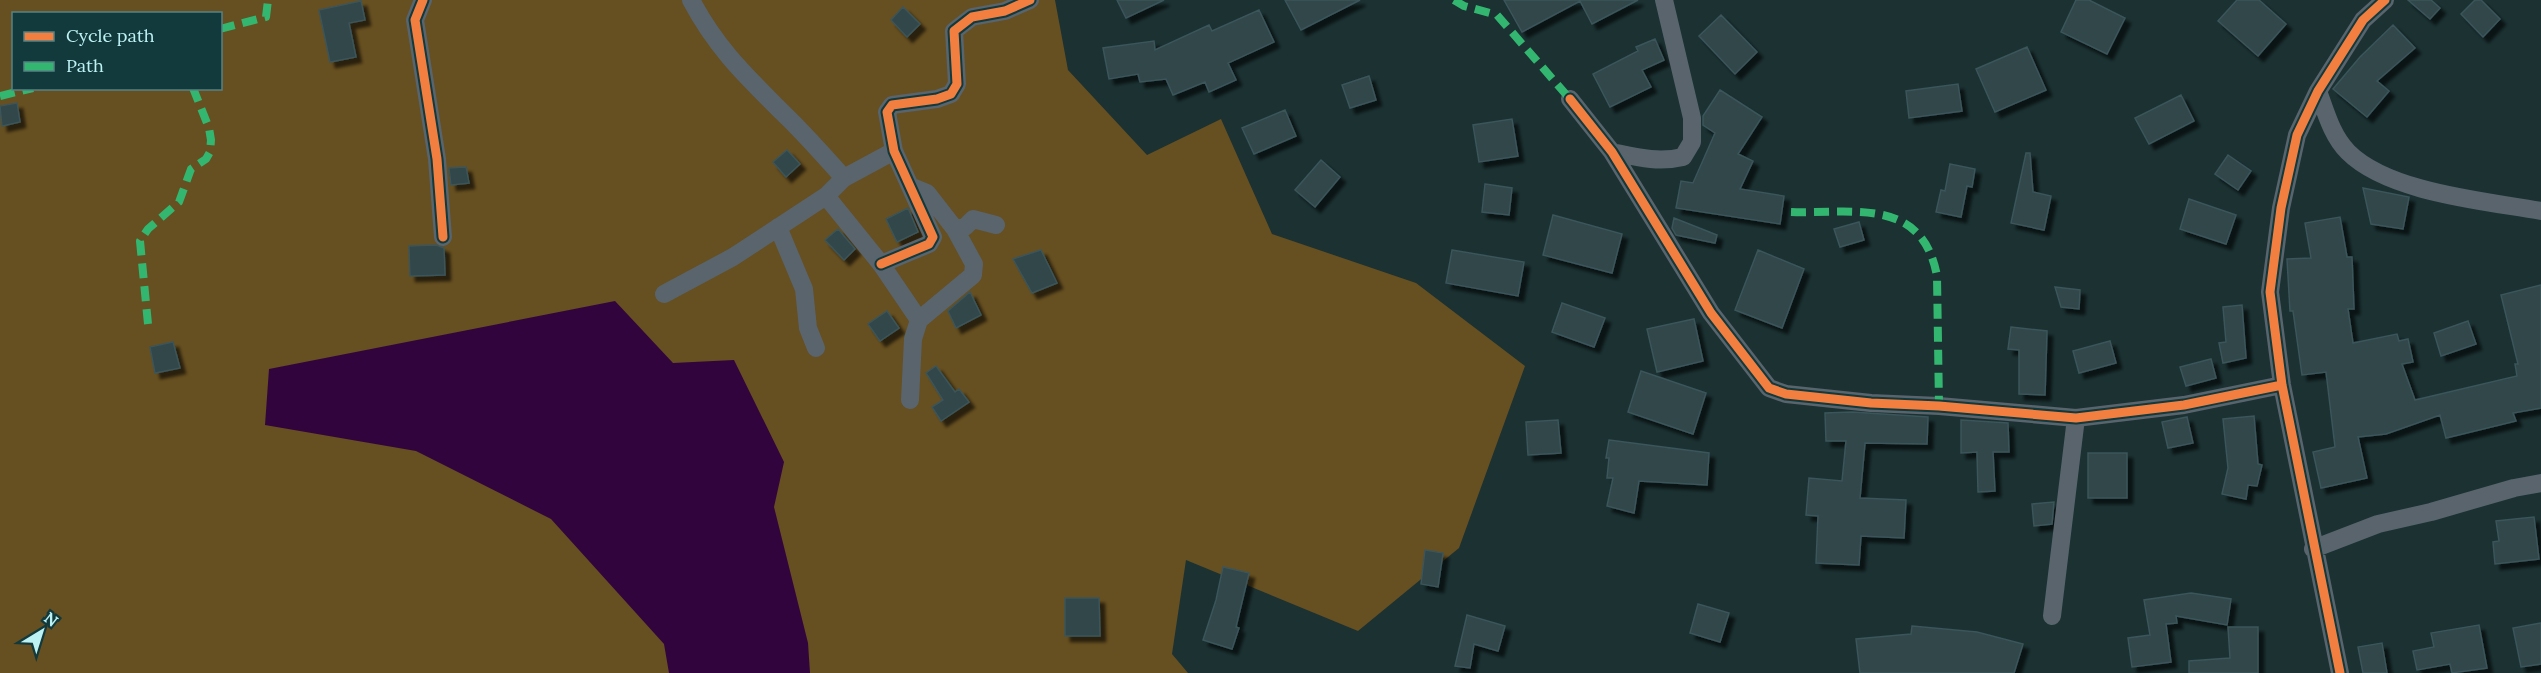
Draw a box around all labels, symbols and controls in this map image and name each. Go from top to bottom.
legend [12,12,222,90]
text: Cycle path [66,24,155,47]
text: Path [66,54,104,77]
north arrow [12,601,72,661]
text: N [40,607,62,631]

